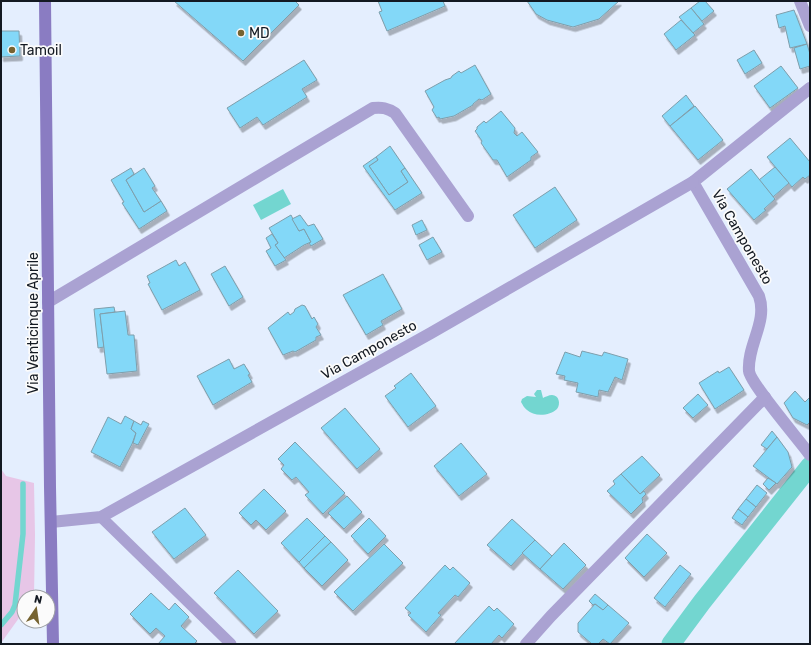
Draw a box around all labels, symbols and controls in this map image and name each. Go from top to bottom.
place label: MD [249,25,270,42]
marker: MD [236,28,246,38]
place label: Tamoil [20,42,62,59]
marker: Tamoil [7,45,17,55]
street label: Via Camponesto [708,187,776,287]
street label: Via Venticinque Aprile [25,252,42,394]
street label: Via Camponesto [318,317,420,383]
north arrow [16,589,56,629]
text: N [33,593,44,607]

